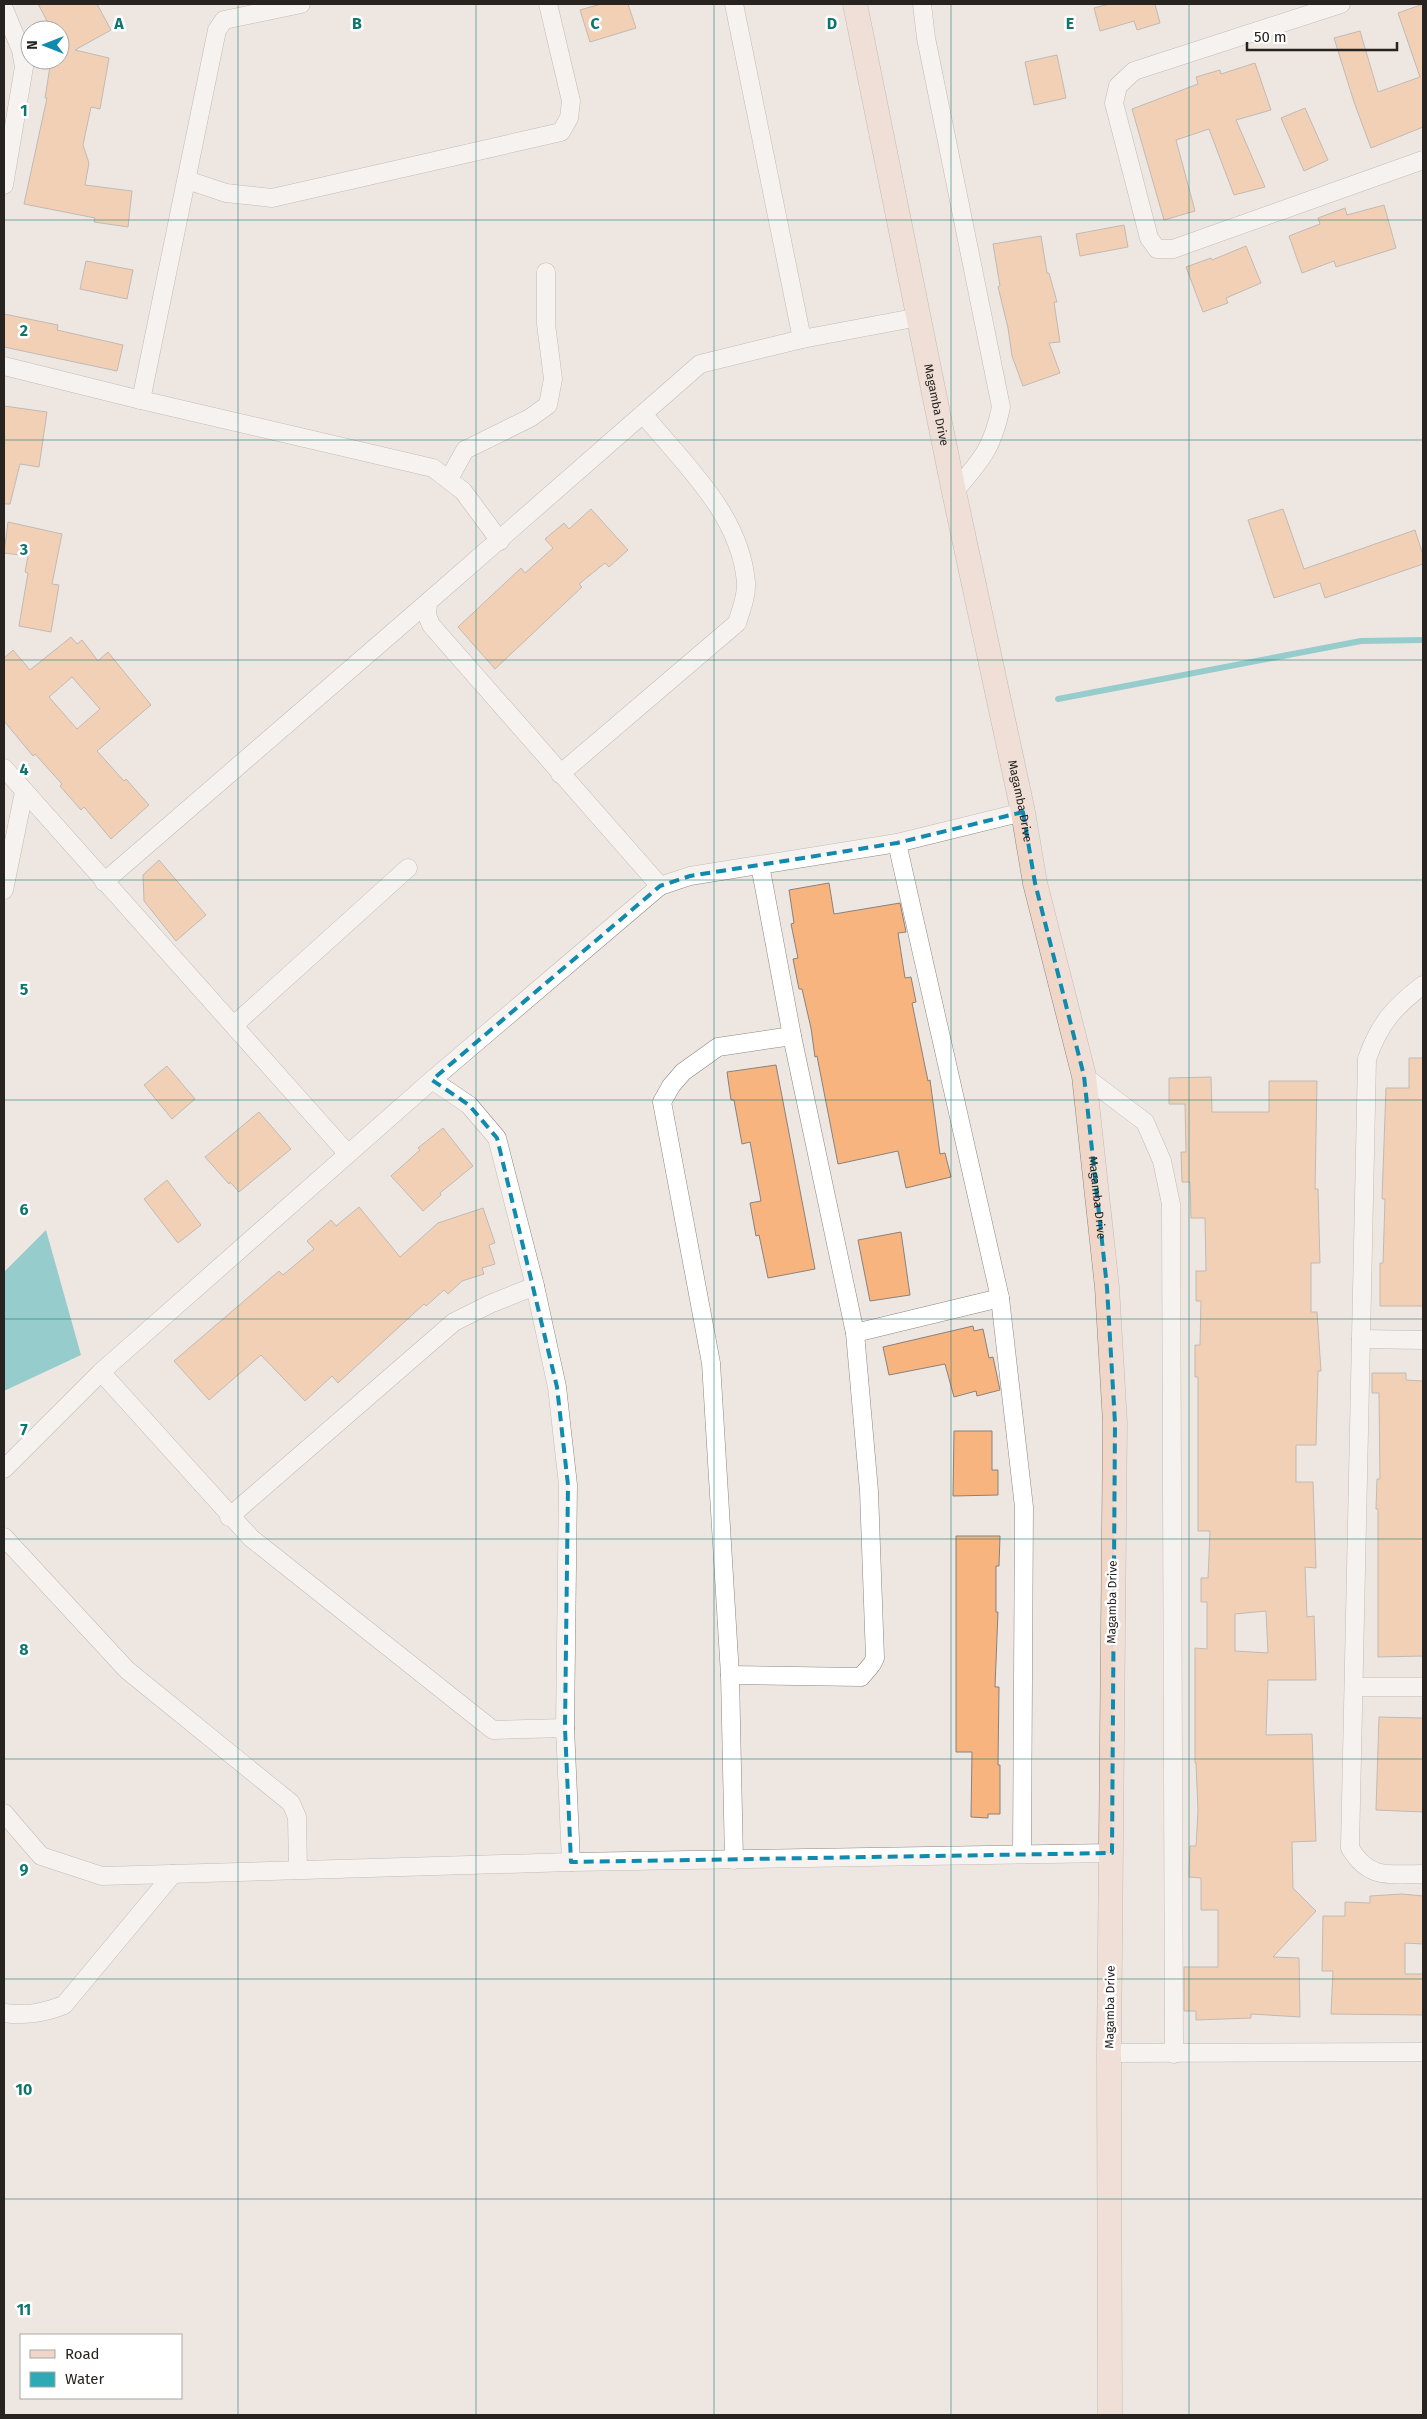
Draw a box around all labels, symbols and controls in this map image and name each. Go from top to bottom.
text: A [113,14,124,33]
text: B [352,14,362,33]
text: C [590,14,600,33]
text: D [827,14,837,33]
text: E [1066,14,1074,33]
north arrow [20,20,70,70]
scale bar [1247,20,1397,52]
text: 50 m [1254,28,1287,46]
text: N [24,40,41,50]
text: 1 [20,101,28,120]
text: 2 [20,321,28,340]
street label: Magamba Drive [921,363,951,447]
text: 3 [19,540,28,559]
street label: Magamba Drive [1005,759,1035,843]
text: 4 [19,760,29,779]
text: 5 [20,980,29,999]
street label: Magamba Drive [1086,1156,1109,1240]
text: 6 [19,1200,29,1219]
text: 7 [20,1420,28,1439]
street label: Magamba Drive [1104,1560,1120,1644]
text: 8 [19,1640,29,1659]
text: 9 [20,1860,29,1879]
street label: Magamba Drive [1102,1965,1118,2049]
text: 10 [16,2080,32,2099]
text: 11 [17,2300,31,2319]
legend [20,2334,182,2399]
text: Road [65,2345,100,2363]
text: Water [65,2370,104,2388]

